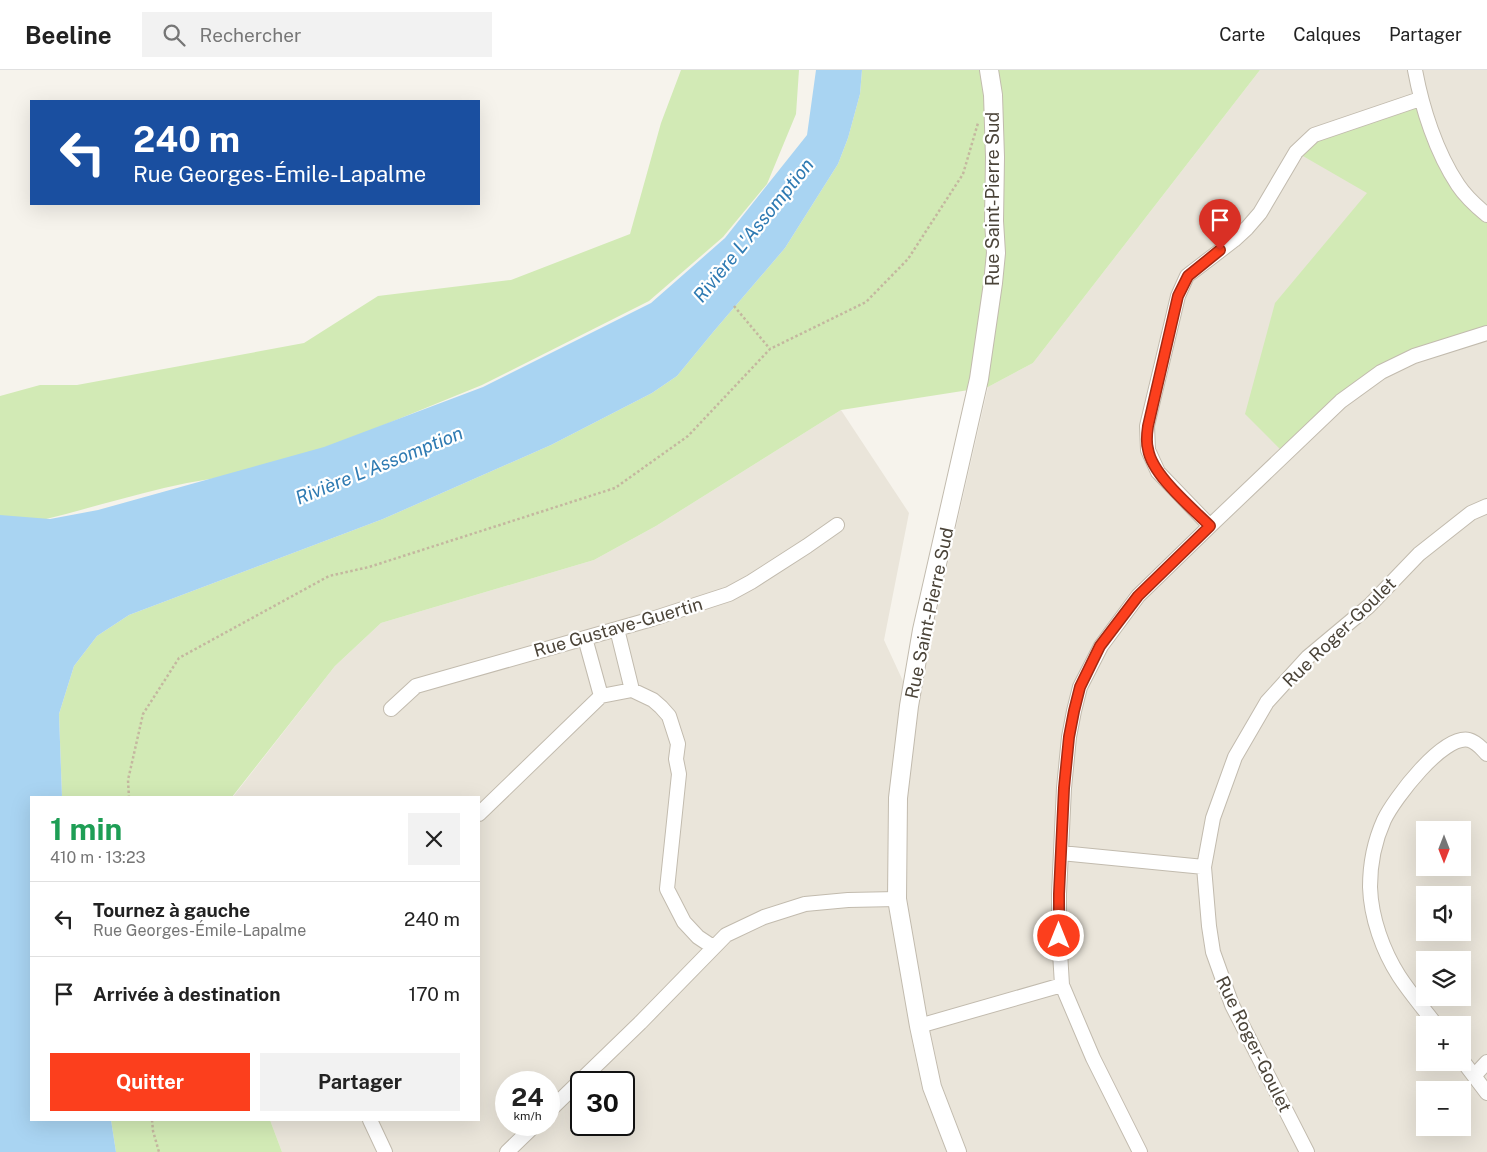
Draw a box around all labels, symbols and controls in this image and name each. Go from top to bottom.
search box [142,12,492,57]
text: Beeline [25,21,112,49]
icon: search [160,21,188,49]
text: Rechercher [200,24,301,46]
text: Carte [1219,24,1265,45]
text: Calques [1293,24,1361,45]
text: Partager [1389,24,1462,45]
street label: Rue Saint-Pierre Sud [982,112,1003,286]
text: 240 m [133,119,240,160]
icon: left [50,120,115,185]
water label: Rivière L'Assomption [688,154,818,306]
text: Rue Georges-Émile-Lapalme [133,161,426,187]
pin [1199,199,1241,250]
icon: arrive [1206,206,1234,234]
water label: Rivière L'Assomption [292,421,466,509]
street label: Rue Saint-Pierre Sud [901,525,957,701]
street label: Rue Roger-Goulet [1278,573,1400,691]
street label: Rue Gustave-Guertin [531,593,705,661]
text: 1 min [50,811,122,847]
button: close [408,813,460,865]
north arrow [1416,821,1471,876]
map controls [1416,821,1471,1136]
text: 410 m · 13:23 [50,848,146,867]
button: sound [1416,886,1471,941]
text: Tournez à gauche [93,899,250,921]
icon: left [50,905,78,933]
text: 240 m [404,908,460,930]
position arrow [1032,909,1084,961]
text: Rue Georges-Émile-Lapalme [93,921,306,940]
button: layers [1416,951,1471,1006]
street label: Rue Roger-Goulet [1212,973,1296,1115]
icon: arrive [50,980,78,1008]
text: Arrivée à destination [93,983,281,1005]
text: 170 m [409,983,460,1005]
button: + [1416,1016,1471,1071]
button: Quitter [50,1053,250,1111]
button: Partager [260,1053,460,1111]
speed limit sign: 30 [570,1071,635,1136]
button: − [1416,1081,1471,1136]
text: 24 [511,1082,544,1112]
text: km/h [513,1109,542,1123]

